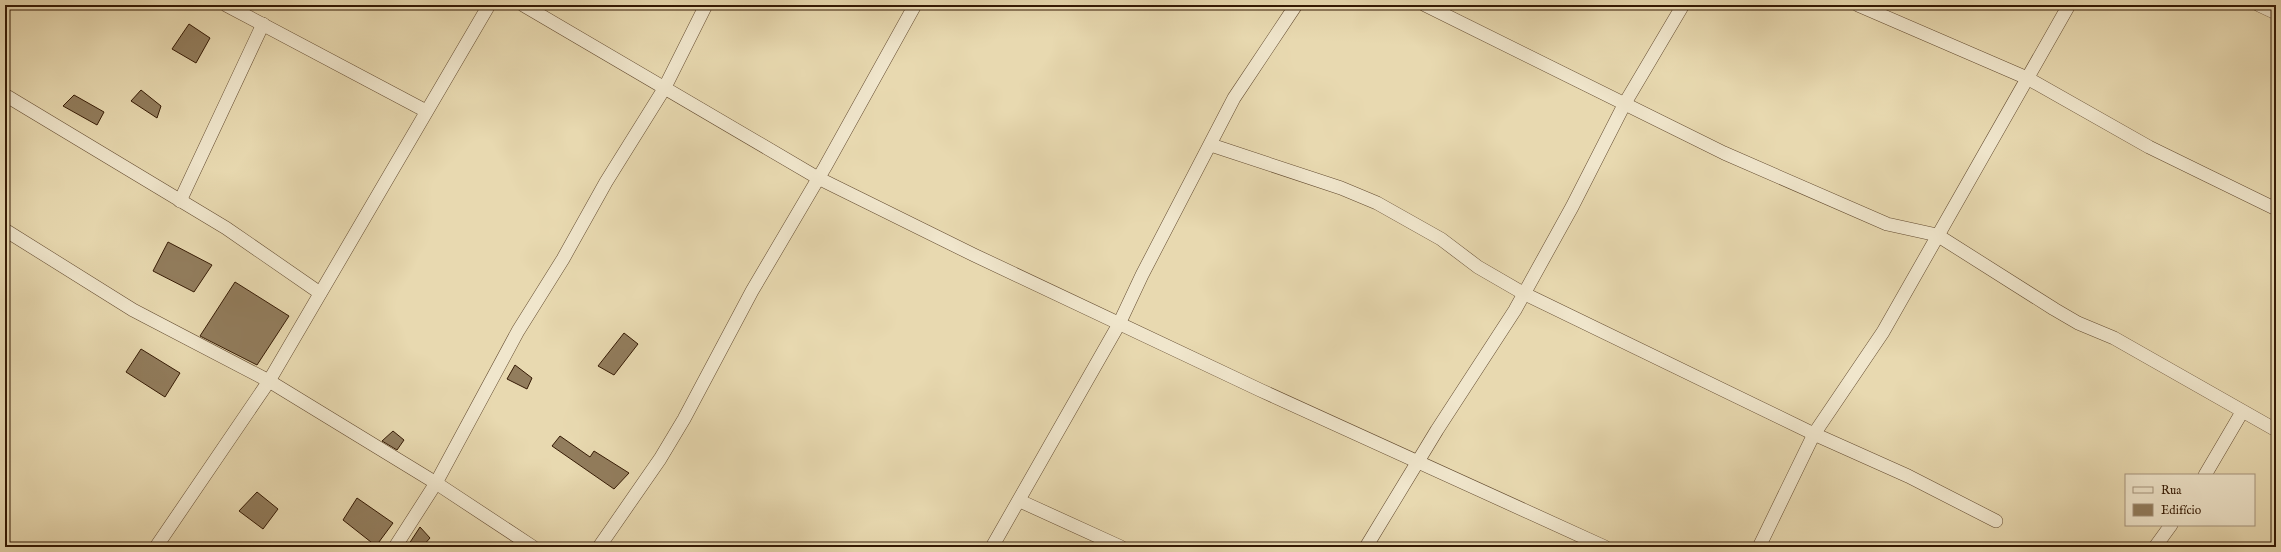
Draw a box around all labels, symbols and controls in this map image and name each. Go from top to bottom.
legend [2125,474,2255,526]
text: Rua [2161,483,2182,498]
text: Edifício [2161,503,2202,518]

